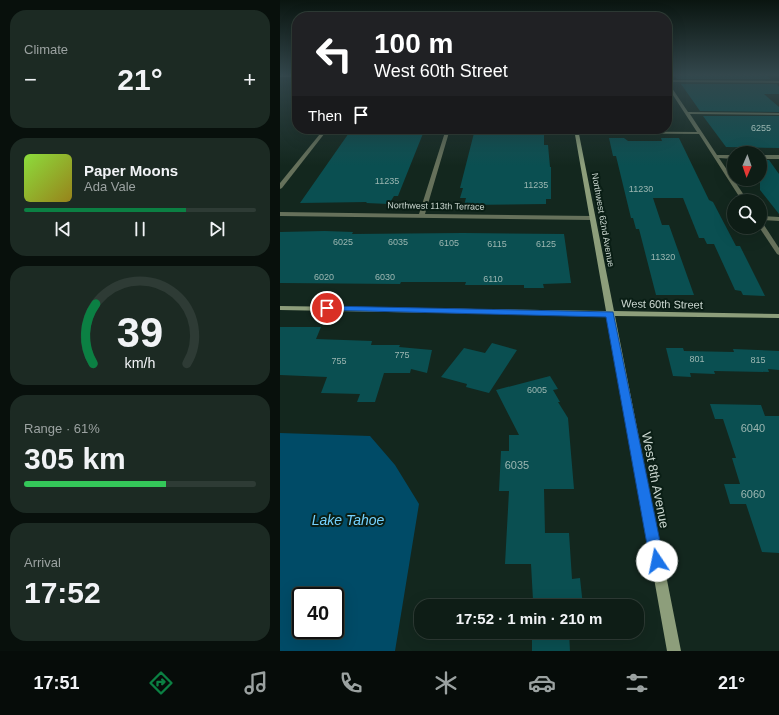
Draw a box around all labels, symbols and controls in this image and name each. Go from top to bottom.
icon: left [308,28,360,80]
text: 100 m [374,28,453,59]
text: Climate [24,42,68,57]
text: West 60th Street [374,61,508,81]
text: 21° [117,63,163,96]
text: − [24,67,37,92]
text: + [243,67,256,92]
icon: arrive [350,104,372,126]
text: Then [308,107,342,124]
house number: 6255 [751,123,771,133]
north arrow [727,146,767,186]
map controls [727,146,767,234]
text: Paper Moons [84,162,178,179]
street label: Northwest 62nd Avenue [590,172,616,268]
house number: 11235 [375,176,399,186]
text: Ada Vale [84,179,136,194]
house number: 11235 [524,180,548,190]
house number: 11230 [629,184,653,194]
button: search [727,194,767,234]
street label: Northwest 113th Terrace [387,200,485,212]
icon: previous [52,218,74,240]
icon: pause [129,218,151,240]
icon: next [206,218,228,240]
house number: 6025 [333,237,353,247]
house number: 6035 [388,237,408,247]
house number: 6105 [439,238,459,248]
house number: 6115 [487,239,507,249]
house number: 6125 [536,239,556,249]
house number: 11320 [651,252,675,262]
house number: 6020 [314,272,334,282]
house number: 6030 [375,272,395,282]
house number: 6110 [483,274,503,284]
pin [310,291,344,325]
icon: arrive [316,297,338,319]
street label: West 60th Street [621,297,703,311]
text: 39 [117,308,163,355]
house number: 775 [394,350,410,360]
text: km/h [125,354,156,370]
house number: 801 [689,354,705,364]
house number: 815 [750,355,766,365]
house number: 755 [331,356,347,366]
house number: 6005 [527,385,547,395]
text: Range · 61% [24,421,100,436]
house number: 6040 [741,422,765,434]
street label: West 8th Avenue [639,431,672,530]
text: 305 km [24,442,126,475]
house number: 6035 [505,459,529,471]
house number: 6060 [741,488,765,500]
water label: Lake Tahoe [312,512,385,528]
position arrow [636,540,678,582]
text: Arrival [24,555,61,570]
text: 17:52 [24,576,101,609]
speed limit sign: 40 [292,587,344,639]
text: 17:52 · 1 min · 210 m [456,610,602,627]
icon: directions [147,669,175,697]
icon: music [242,669,270,697]
icon: phone [337,669,365,697]
icon: climate [432,669,460,697]
icon: car [528,669,556,697]
icon: filters [623,669,651,697]
text: 17:51 [34,673,80,693]
text: 21° [718,673,745,693]

